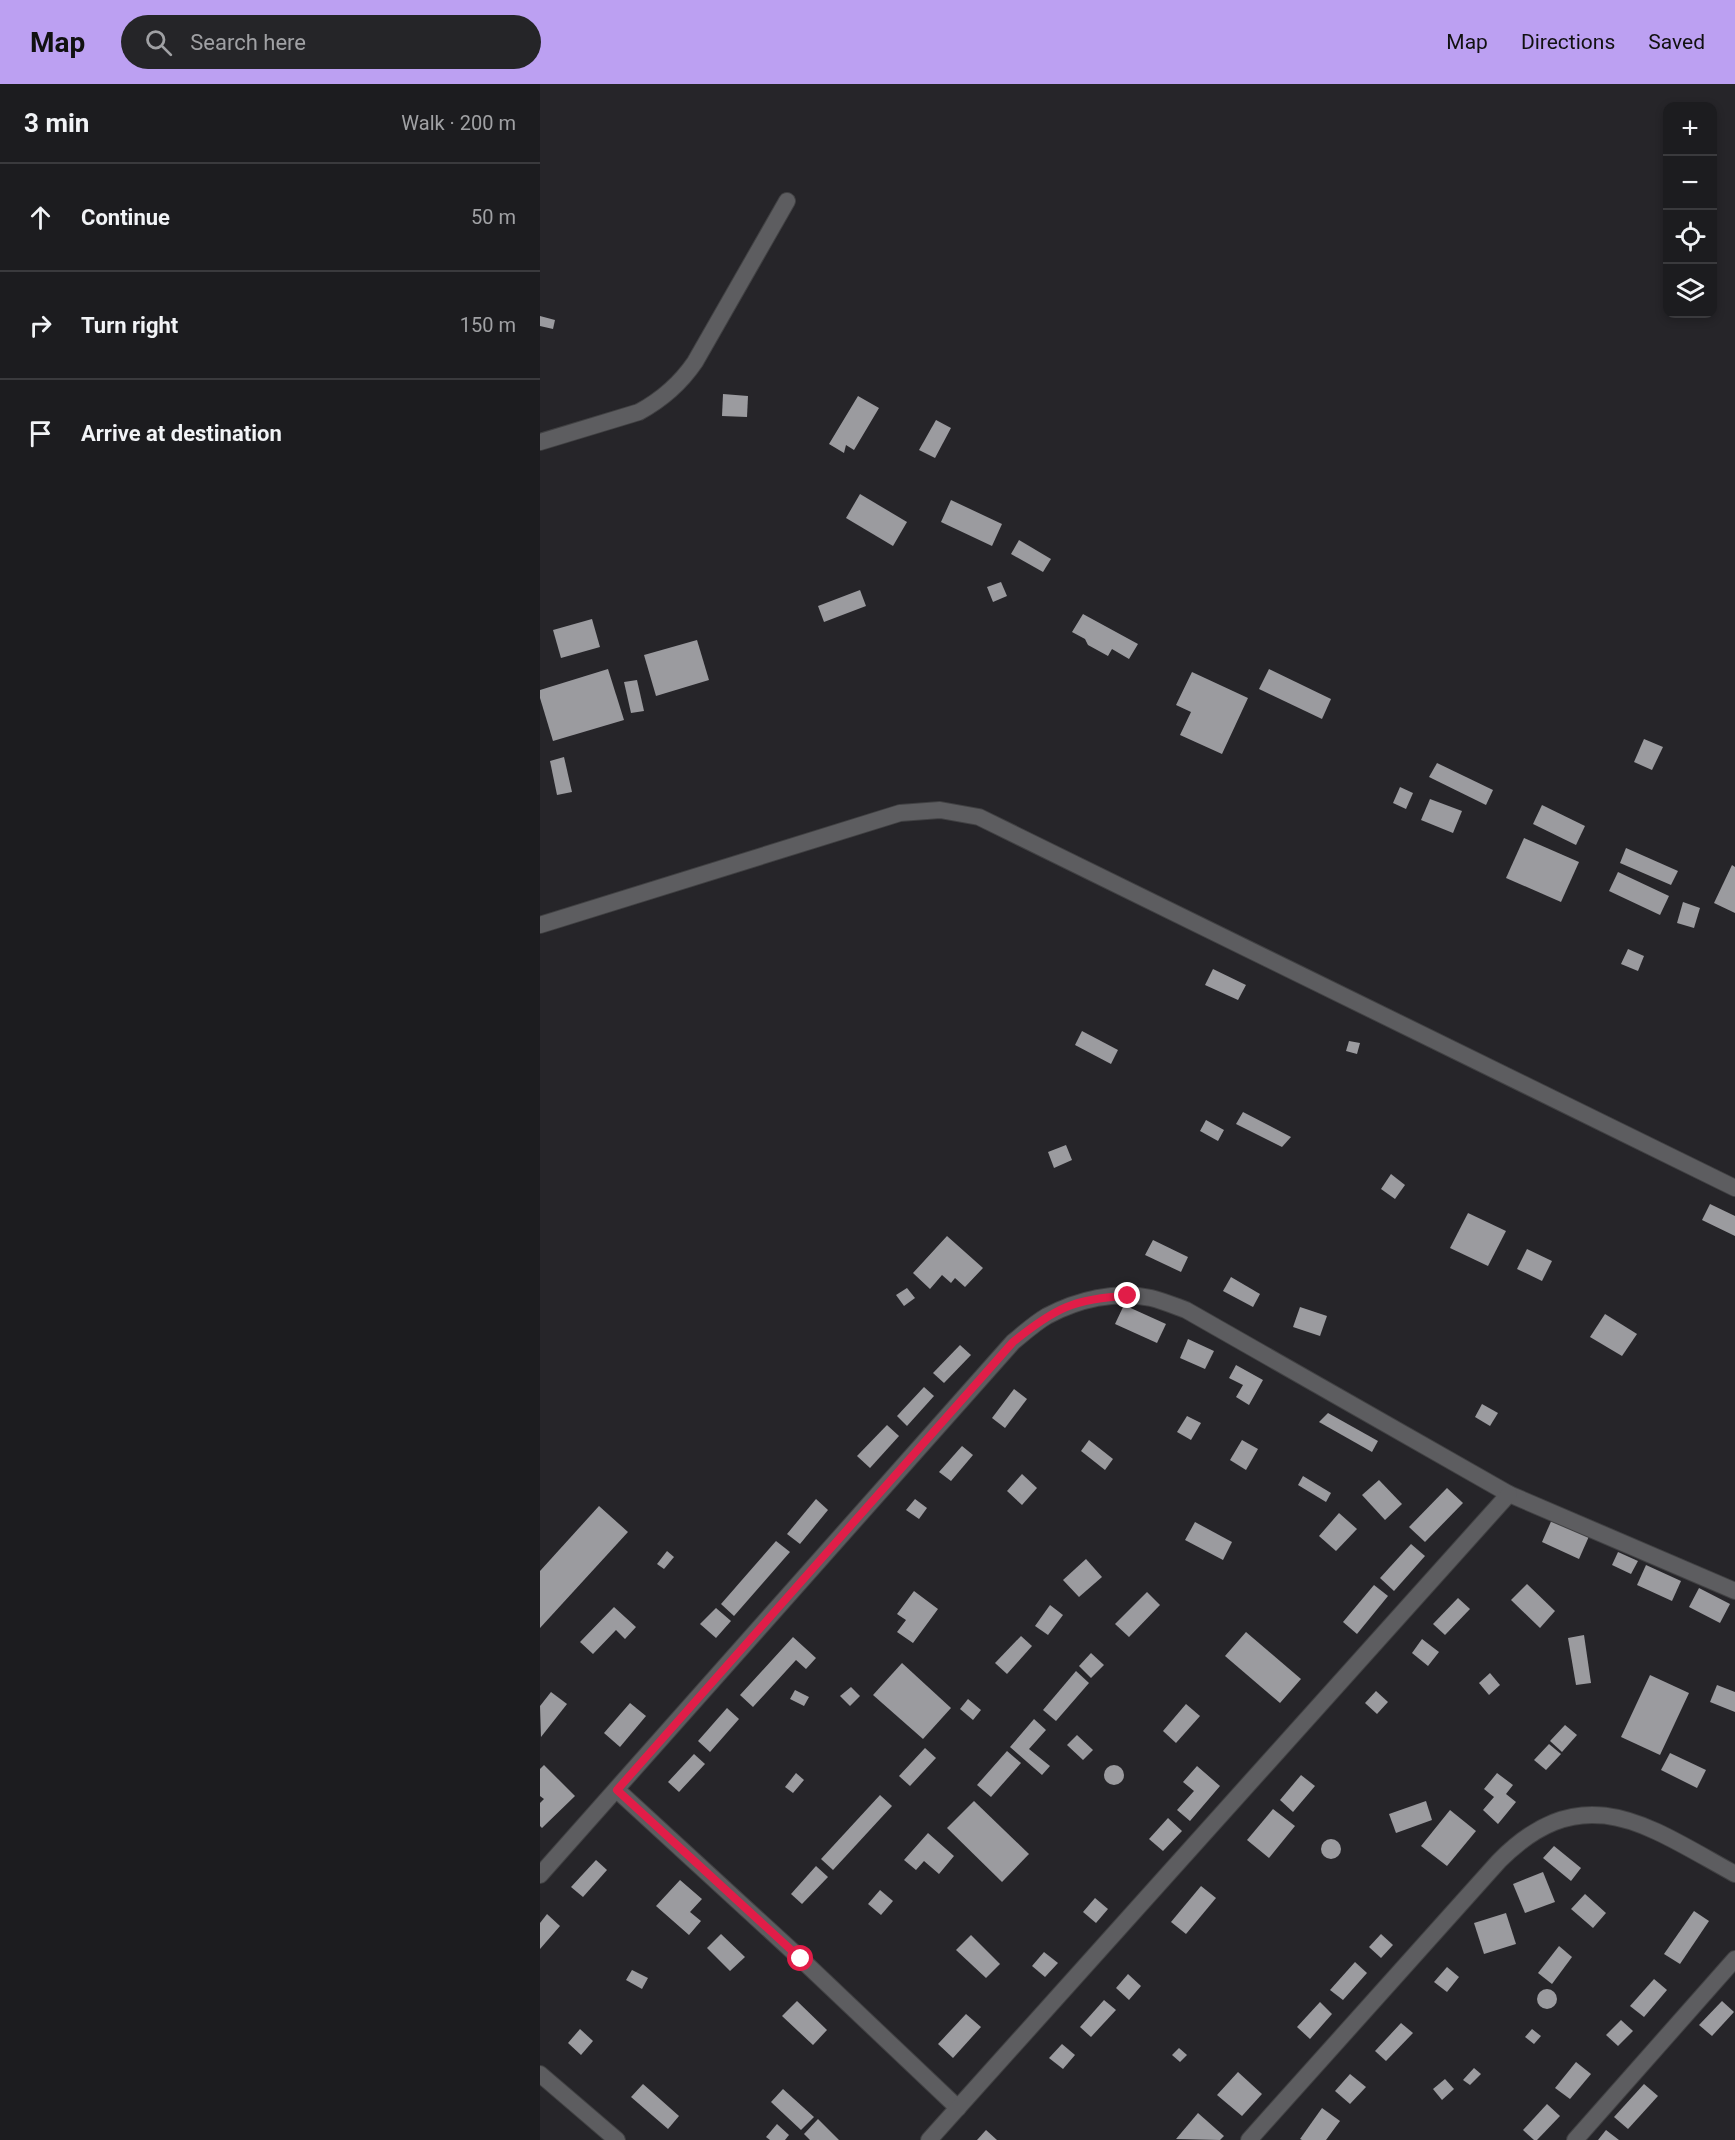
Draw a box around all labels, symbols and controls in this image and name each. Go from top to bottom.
search box [121,15,541,69]
text: Map [30,26,85,59]
icon: search [142,26,175,59]
text: Search here [190,30,306,55]
text: Map [1446,30,1488,54]
text: Directions [1521,30,1615,54]
text: Saved [1648,30,1705,54]
map controls [1663,102,1717,318]
button: + [1663,102,1717,156]
text: 3 min [24,108,89,138]
text: Walk · 200 m [401,111,516,135]
button: − [1663,156,1717,210]
icon: ahead [24,201,57,234]
text: Continue [81,205,170,230]
text: 50 m [471,205,516,229]
button: locate [1663,210,1717,264]
button: layers [1663,264,1717,318]
icon: right [24,309,57,342]
text: Turn right [81,313,178,338]
text: 150 m [460,313,516,337]
icon: arrive [24,417,57,450]
text: Arrive at destination [81,421,282,446]
route end [1114,1282,1140,1308]
route start [787,1945,813,1971]

